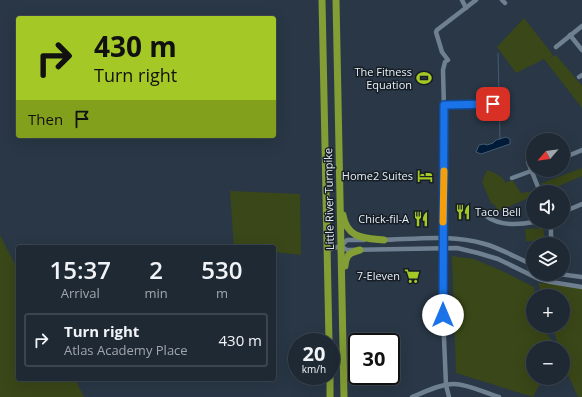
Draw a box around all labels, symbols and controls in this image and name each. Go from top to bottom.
text: 430 m [94,27,177,65]
icon: right [28,32,80,84]
text: Turn right [94,63,177,87]
place label: The Fitness Equation [354,64,412,92]
sports icon: The Fitness Equation [415,69,433,87]
pin [476,87,510,121]
icon: arrive [482,93,504,115]
icon: arrive [71,108,93,130]
text: Then [28,109,63,129]
north arrow [526,133,570,177]
map controls [526,133,570,385]
street label: Little River Turnpike [320,148,337,250]
hotel icon: Home2 Suites [416,167,434,185]
place label: Home2 Suites [342,168,413,183]
button: sound [526,185,570,229]
restaurant icon: Taco Bell [454,203,472,221]
place label: Taco Bell [475,204,521,219]
restaurant icon: Chick-fil-A [412,210,430,228]
place label: Chick-fil-A [358,211,409,226]
button: layers [526,237,570,281]
text: 15:37 [50,253,111,286]
text: 2 [149,253,163,286]
text: 530 [201,253,242,286]
supermarket icon: 7-Eleven [403,267,421,285]
place label: 7-Eleven [357,268,400,283]
text: Arrival [61,284,100,302]
text: min [145,284,168,302]
text: m [216,284,228,302]
button: + [526,289,570,333]
position arrow [422,294,464,336]
text: Turn right [64,321,139,341]
icon: right [30,329,52,351]
text: 430 m [218,330,262,350]
speed limit sign: 30 [348,333,400,385]
text: 20 [303,340,325,367]
text: Atlas Academy Place [64,341,188,359]
button: − [526,341,570,385]
text: km/h [302,362,326,376]

